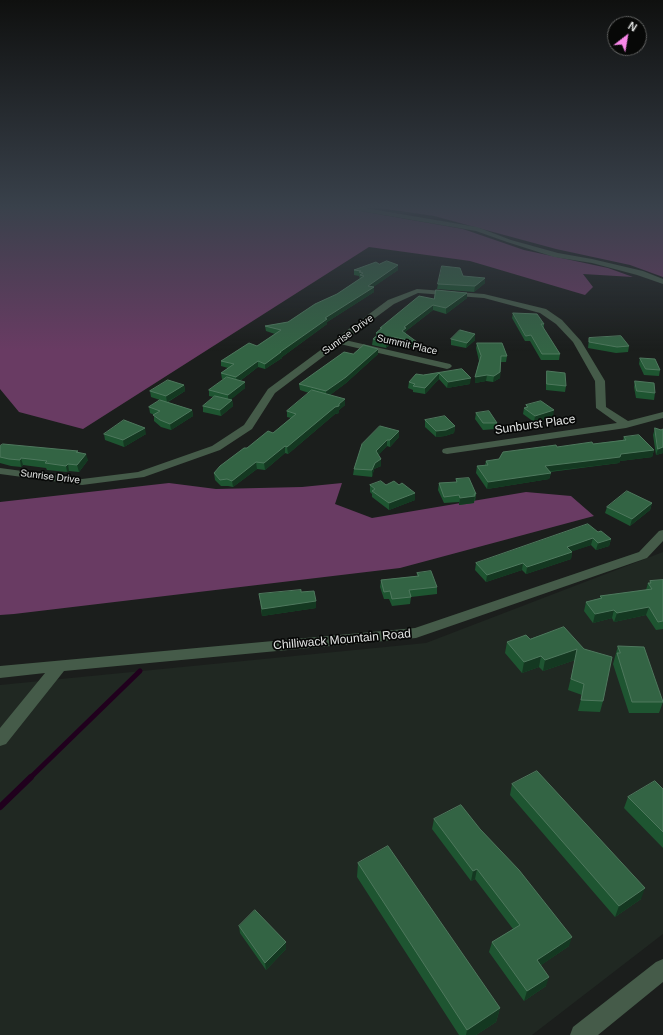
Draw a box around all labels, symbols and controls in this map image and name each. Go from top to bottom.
north arrow [607,16,647,56]
text: N [626,19,639,34]
street label: Sunrise Drive [320,313,376,357]
street label: Summit Place [376,332,438,358]
street label: Sunburst Place [494,412,576,438]
street label: Sunrise Drive [19,467,81,487]
street label: Chilliwack Mountain Road [273,627,411,653]

